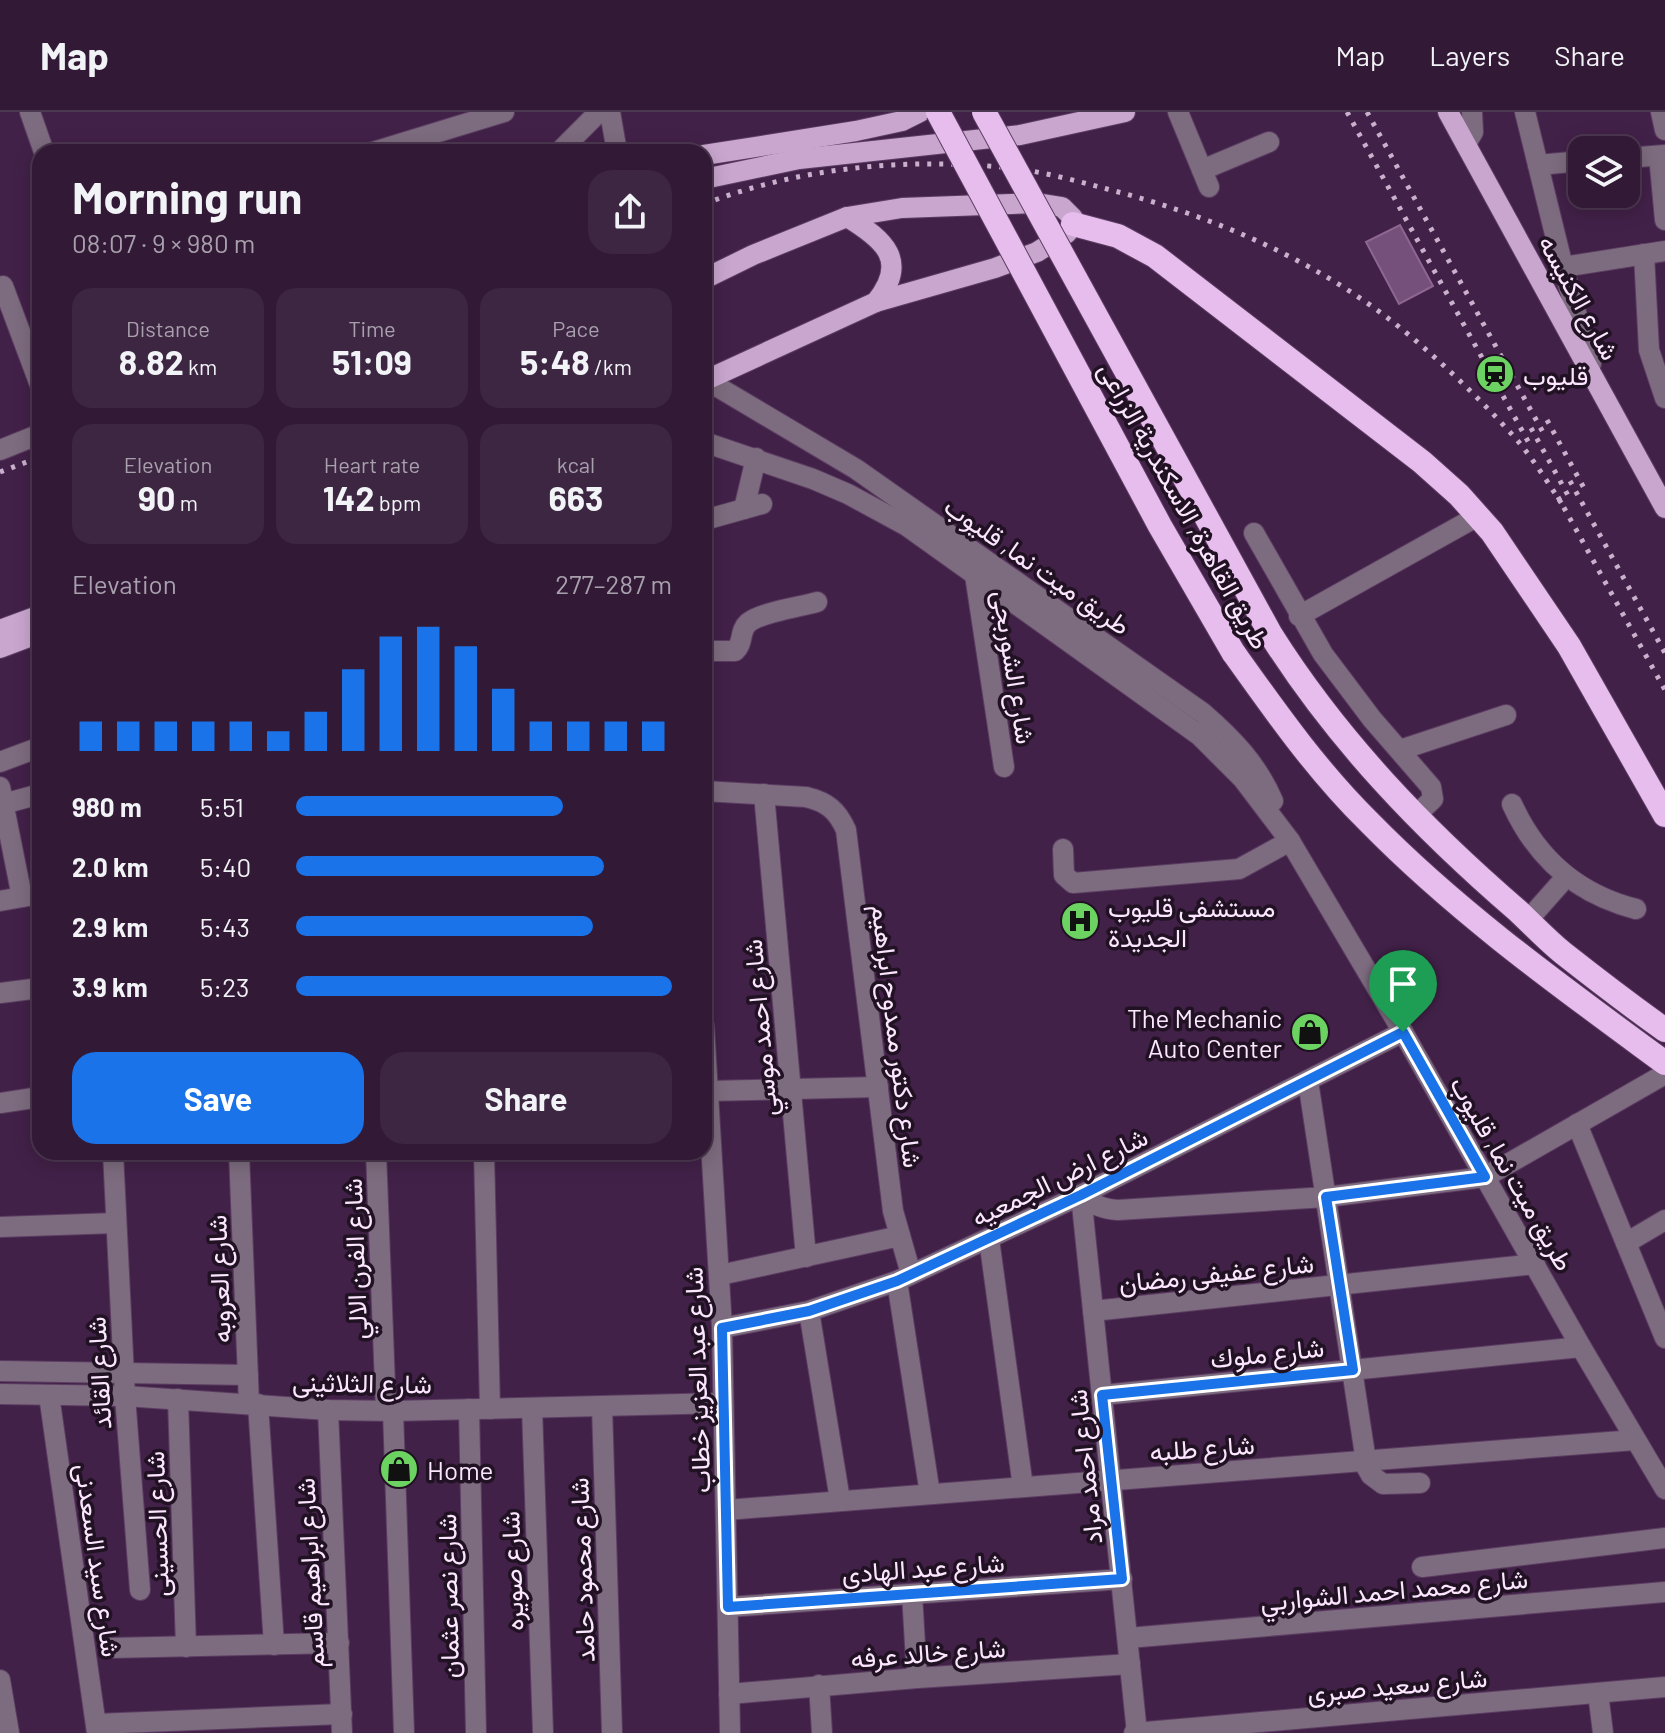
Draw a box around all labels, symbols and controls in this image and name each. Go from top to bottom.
text: Map [40,32,109,78]
text: Map [1335,38,1385,72]
text: Layers [1429,38,1510,72]
text: Share [1554,38,1625,72]
map controls [1568,136,1640,208]
button: layers [1568,136,1640,208]
text: Morning run [72,170,302,223]
button: share [588,170,672,254]
text: 08:07 · 9 × 980 m [72,227,255,258]
street label: شارع الكنيسه [1530,229,1627,367]
text: Distance [126,315,210,341]
text: Time [348,315,396,341]
text: Pace [552,315,600,341]
text: 8.82 [119,341,184,382]
text: 51:09 [332,341,412,382]
text: 5:48 [520,341,590,382]
text: km [184,353,217,379]
text: /km [590,353,632,379]
station icon: قليوب [1474,353,1516,395]
street label: طريق القاهرة, الاسكندرية الزراعى [1091,356,1277,655]
place label: قليوب [1523,359,1588,392]
text: Elevation [124,451,212,477]
text: Heart rate [324,451,420,477]
text: kcal [557,451,595,477]
text: 90 [138,477,175,518]
text: 142 [323,477,374,518]
text: 663 [549,477,603,518]
text: m [175,489,198,515]
text: bpm [374,489,421,515]
street label: طريق ميت نما, قليوب [938,489,1137,642]
text: Elevation [72,568,177,599]
text: 277–287 m [555,568,672,599]
street label: شارع الشوربجى [984,588,1042,747]
text: 980 m [72,791,142,822]
text: 5:51 [200,791,244,822]
text: 2.0 km [72,851,149,882]
text: 5:40 [200,851,251,882]
place label: مستشفى قليوب الجديدة [1108,891,1275,953]
hospital icon: مستشفى قليوب الجديدة [1059,900,1101,942]
street label: شارع دكتور ممدوح ابراهيم [863,903,930,1170]
text: 2.9 km [72,911,148,942]
text: 5:43 [200,911,250,942]
street label: شارع احمد موسي [736,938,789,1118]
pin [1369,950,1437,1032]
icon: arrive [1381,962,1425,1006]
text: 3.9 km [72,971,148,1002]
text: 5:23 [200,971,249,1002]
place label: The Mechanic Auto Center [1127,1002,1283,1063]
shop icon: The Mechanic Auto Center [1289,1011,1331,1053]
button: Save [72,1052,364,1144]
button: Share [380,1052,672,1144]
street label: طريق ميت نما, قليوب [1443,1070,1581,1277]
street label: شارع ارض الجمعيه [966,1120,1154,1236]
street label: شارع الفرن الالي [336,1178,379,1340]
street label: شارع العروبه [200,1214,240,1344]
street label: شارع عفيفى رمضان [1117,1246,1315,1302]
street label: شارع عبد العزيز خطاب [677,1266,719,1494]
street label: شارع القائد [80,1316,120,1430]
street label: شارع ملوك [1209,1331,1326,1377]
street label: شارع الثلاثينى [292,1365,432,1403]
street label: شارع احمد مراد [1060,1388,1112,1546]
street label: شارع طلبه [1148,1428,1256,1470]
shop icon: Home [378,1448,420,1490]
street label: شارع الحسينى [138,1450,178,1597]
place label: Home [427,1454,493,1485]
street label: شارع سيد السعدنى [66,1461,128,1659]
street label: شارع ابراهيم قاسم [289,1477,333,1669]
street label: شارع محمود حامد [562,1477,604,1663]
street label: شارع صويره [493,1510,533,1631]
street label: شارع نصر عثمان [430,1513,468,1679]
street label: شارع عبد الهادى [841,1546,1006,1592]
street label: شارع محمد احمد الشواربي [1259,1562,1530,1623]
street label: شارع خالد عرفه [849,1631,1007,1677]
street label: شارع سعيد صبرى [1306,1661,1489,1711]

